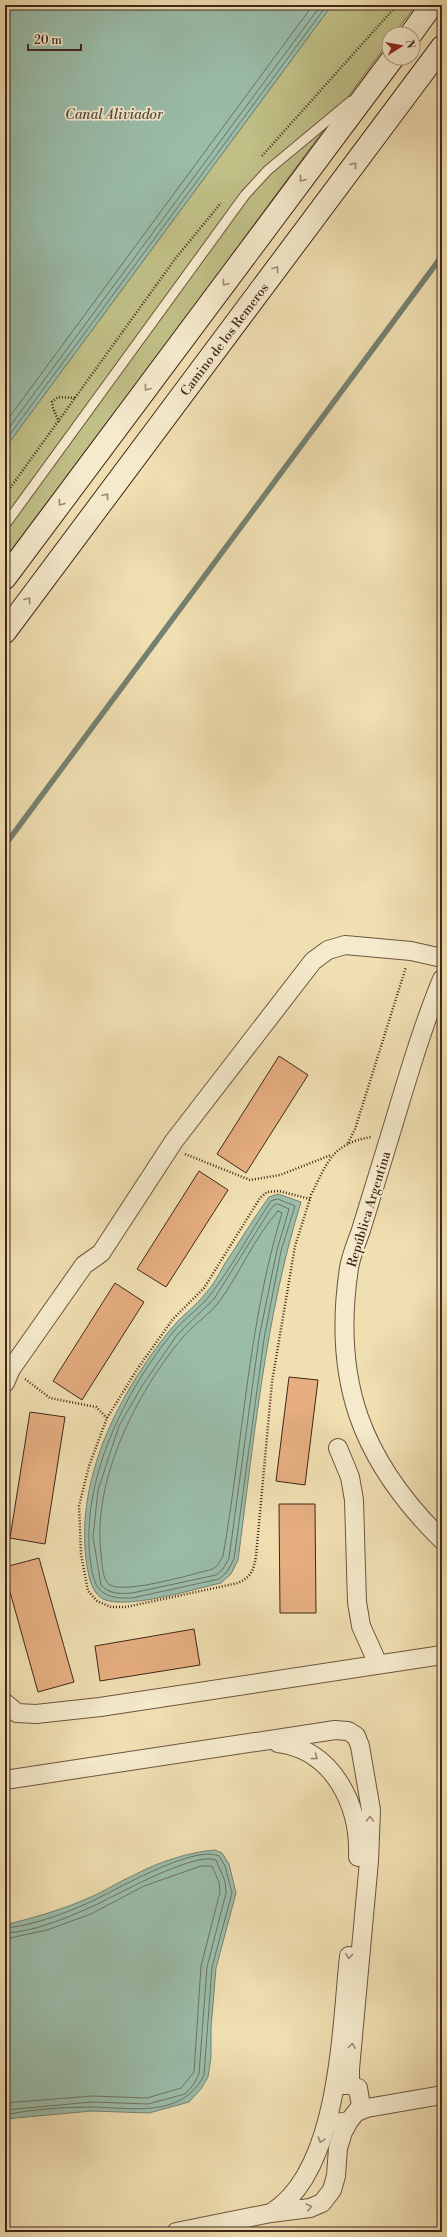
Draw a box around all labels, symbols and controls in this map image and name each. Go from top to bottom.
scale bar [28,26,81,52]
north arrow [381,26,421,66]
text: 20 m [34,33,62,48]
text: N [402,39,418,50]
water label: Canal Aliviador [65,106,164,124]
one-way arrow [349,162,356,169]
one-way arrow [300,175,307,182]
one-way arrow [271,266,278,273]
one-way arrow [223,279,230,286]
street label: Camino de los Remeros [177,280,273,399]
one-way arrow [145,383,152,390]
one-way arrow [101,494,108,501]
one-way arrow [58,499,66,506]
one-way arrow [24,598,31,605]
street label: República Argentina [344,1149,394,1269]
one-way arrow [311,1752,318,1760]
one-way arrow [366,1816,375,1822]
one-way arrow [344,1953,353,1959]
one-way arrow [347,2043,356,2049]
one-way arrow [317,2136,326,2143]
one-way arrow [306,2203,313,2212]

